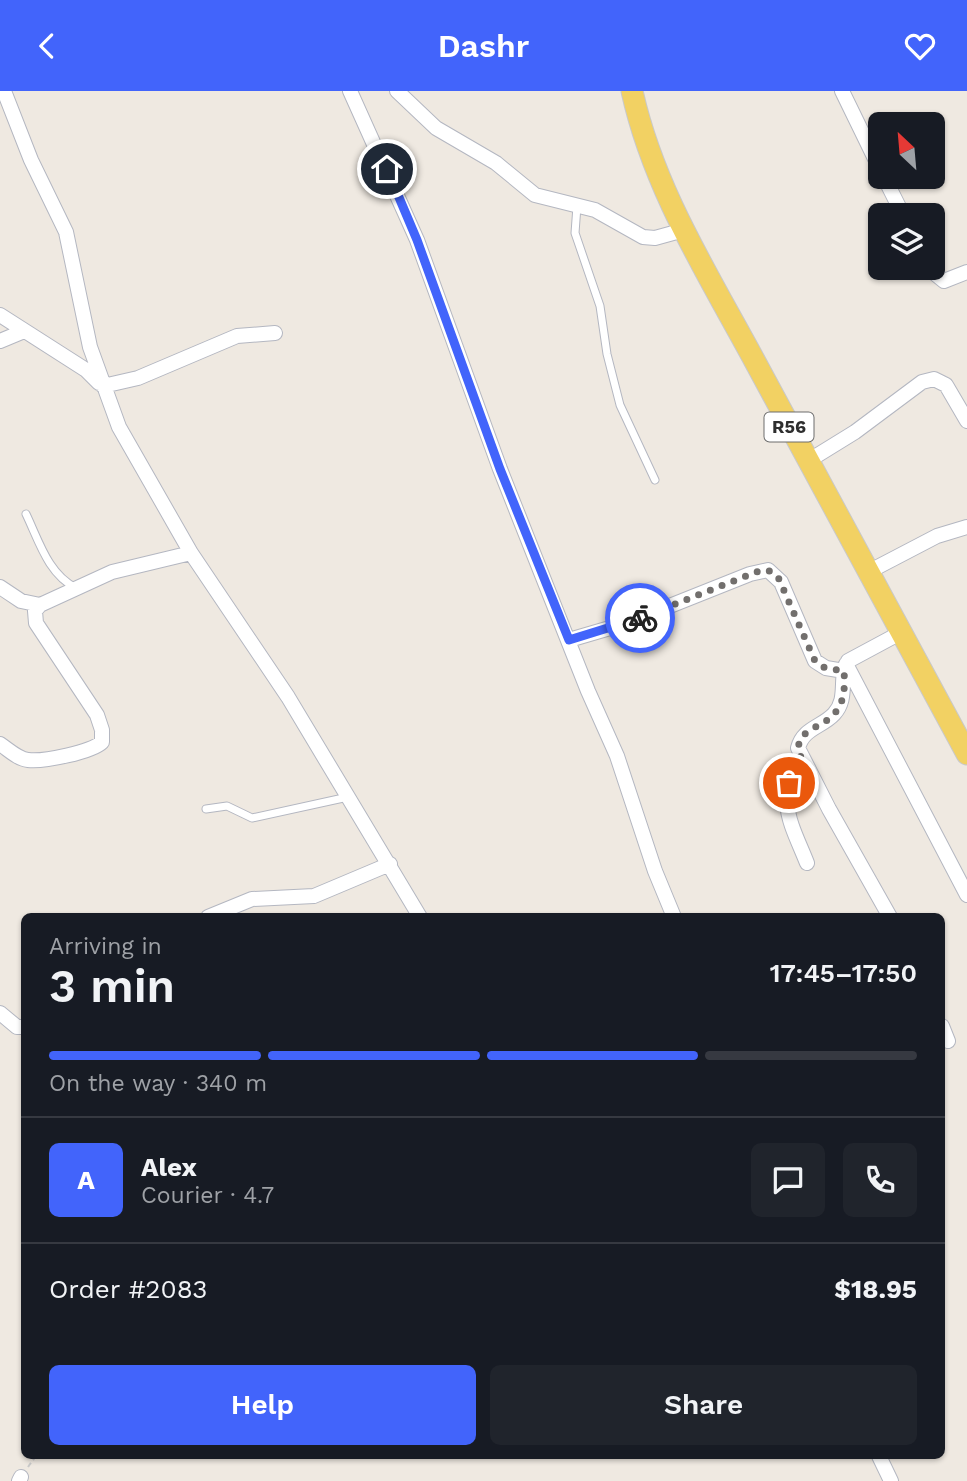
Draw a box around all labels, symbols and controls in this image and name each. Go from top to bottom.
icon: back [28,27,66,65]
text: Dashr [438,27,529,65]
icon: heart [901,27,939,65]
north arrow [868,112,945,189]
map controls [868,112,945,280]
pin [357,139,417,199]
icon: home [368,150,406,188]
button: layers [868,203,945,280]
road number: R56 [764,413,814,441]
courier [605,583,675,653]
icon: bike [621,599,659,637]
pin [759,753,819,813]
icon: bag [770,764,808,802]
text: Arriving in [49,933,162,960]
text: 17:45–17:50 [770,958,917,988]
text: 3 min [49,959,175,1013]
text: On the way · 340 m [49,1070,267,1097]
button: chat [751,1143,825,1217]
button: phone [843,1143,917,1217]
text: Alex [141,1152,197,1182]
text: A [77,1165,95,1195]
text: Courier · 4.7 [141,1182,274,1209]
text: Order #2083 [49,1274,207,1304]
text: $18.95 [834,1274,917,1304]
button: Help [49,1365,476,1445]
button: Share [490,1365,917,1445]

